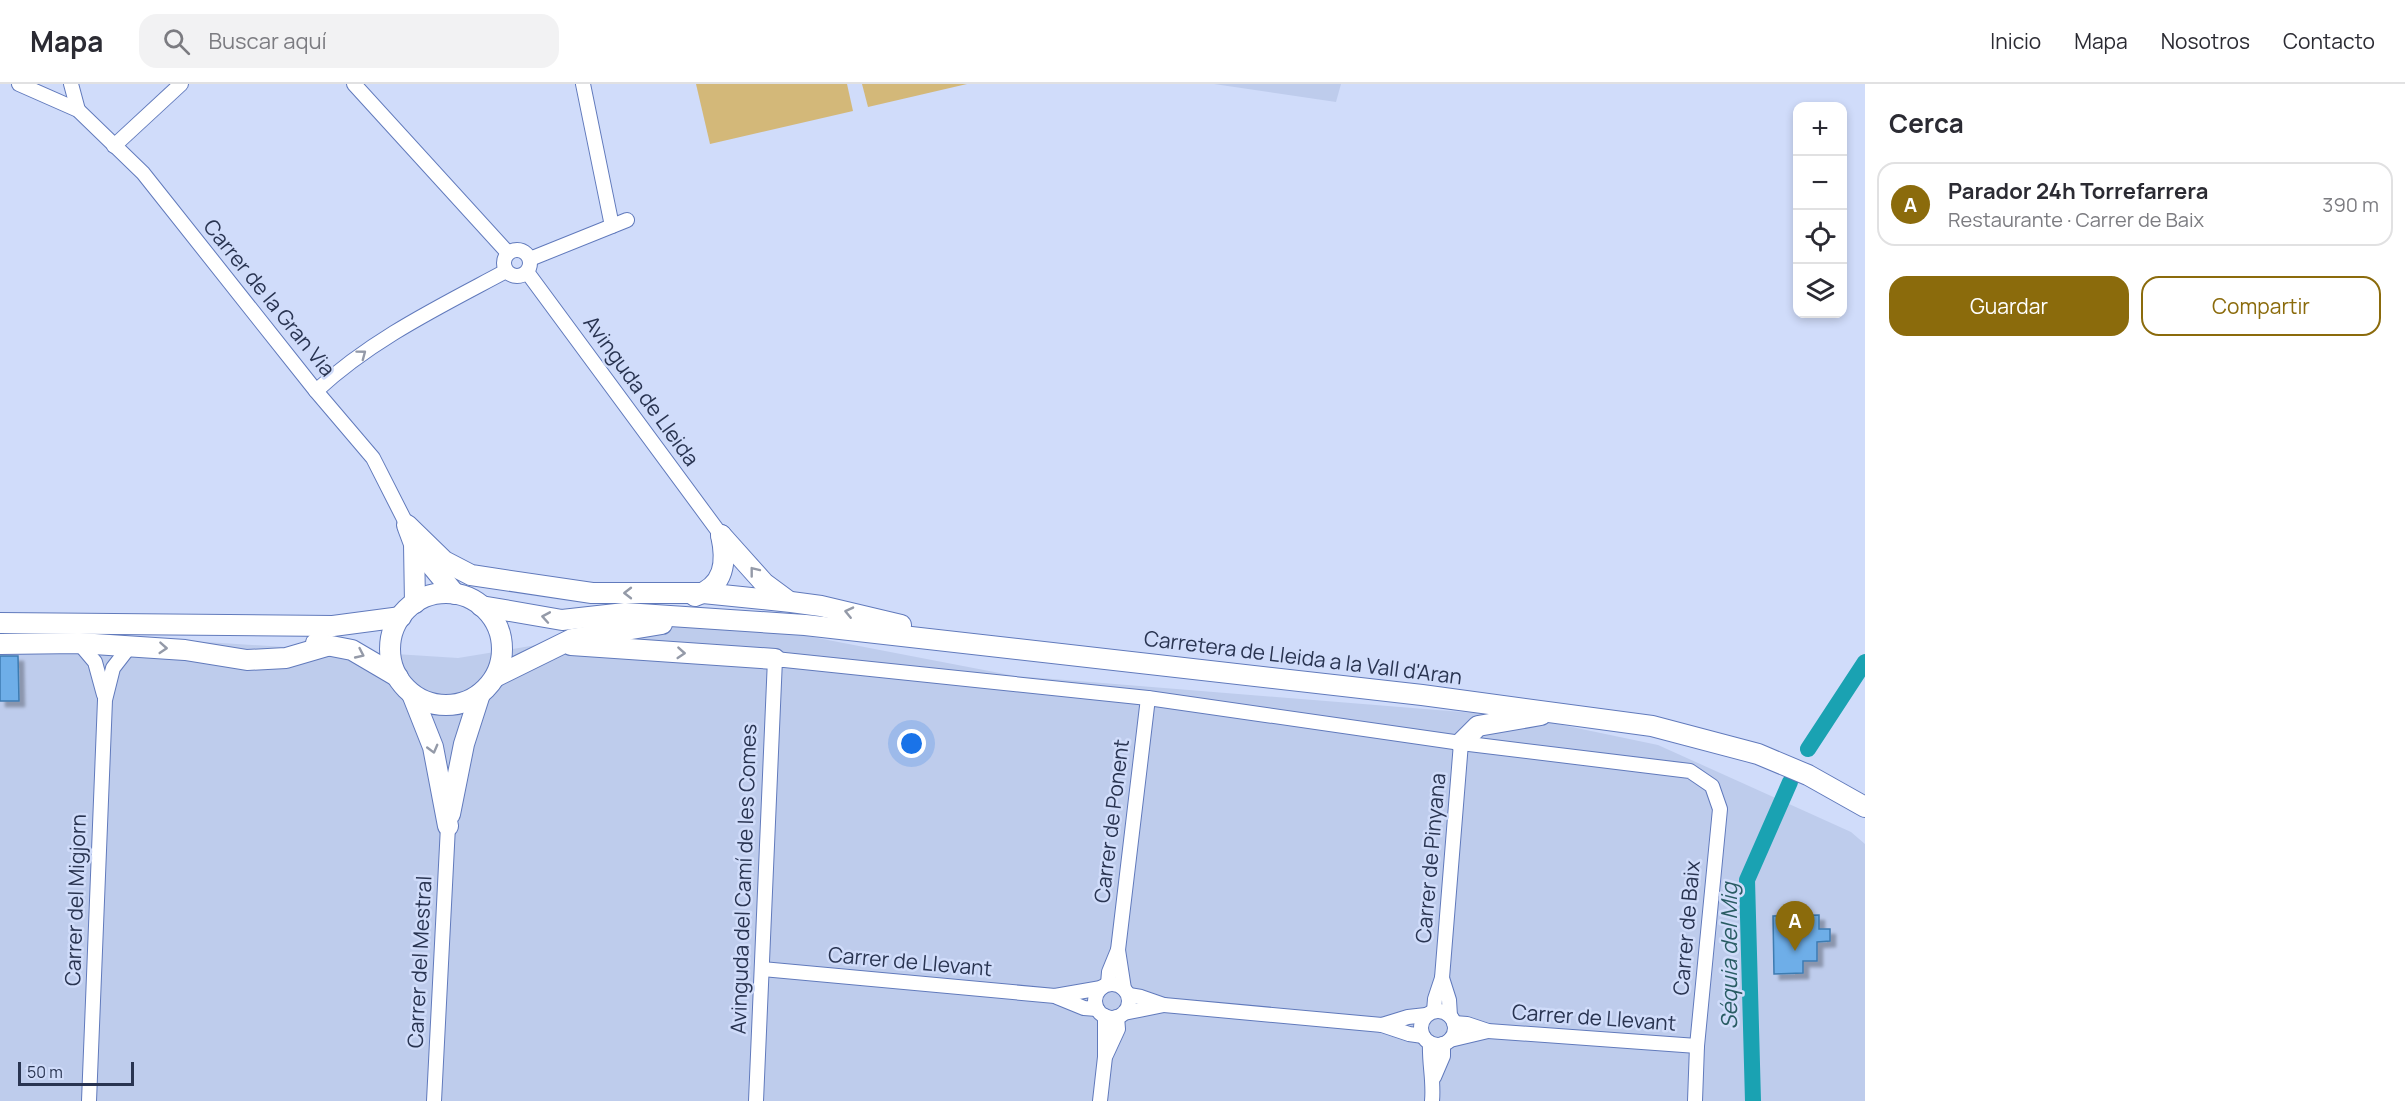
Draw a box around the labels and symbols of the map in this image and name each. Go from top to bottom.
street label: Carrer de la Gran Via [198,213,342,382]
street label: Avinguda de Lleida [578,310,706,471]
one-way arrow [355,351,366,362]
one-way arrow [751,566,762,577]
one-way arrow [623,587,632,599]
one-way arrow [844,607,854,620]
one-way arrow [541,611,551,624]
street label: Carretera de Lleida a la Vall d'Aran [1142,624,1464,690]
one-way arrow [159,642,168,655]
one-way arrow [676,646,685,659]
one-way arrow [353,647,364,659]
street label: Avinguda del Camí de les Comes [724,723,762,1035]
your location [897,729,926,758]
street label: Carrer de Ponent [1087,737,1135,904]
one-way arrow [426,743,438,754]
street label: Carrer de Pinyana [1409,772,1451,944]
street label: Carrer del Migjorn [58,813,92,987]
street label: Carrer de Baix [1666,859,1706,996]
street label: Carrer del Mestral [401,875,437,1049]
water label: Séquia del Mig [1714,881,1744,1029]
pin: A [1776,902,1814,951]
street label: Carrer de Llevant [827,940,993,982]
street label: Carrer de Llevant [1511,997,1677,1037]
scale bar [18,1059,134,1086]

